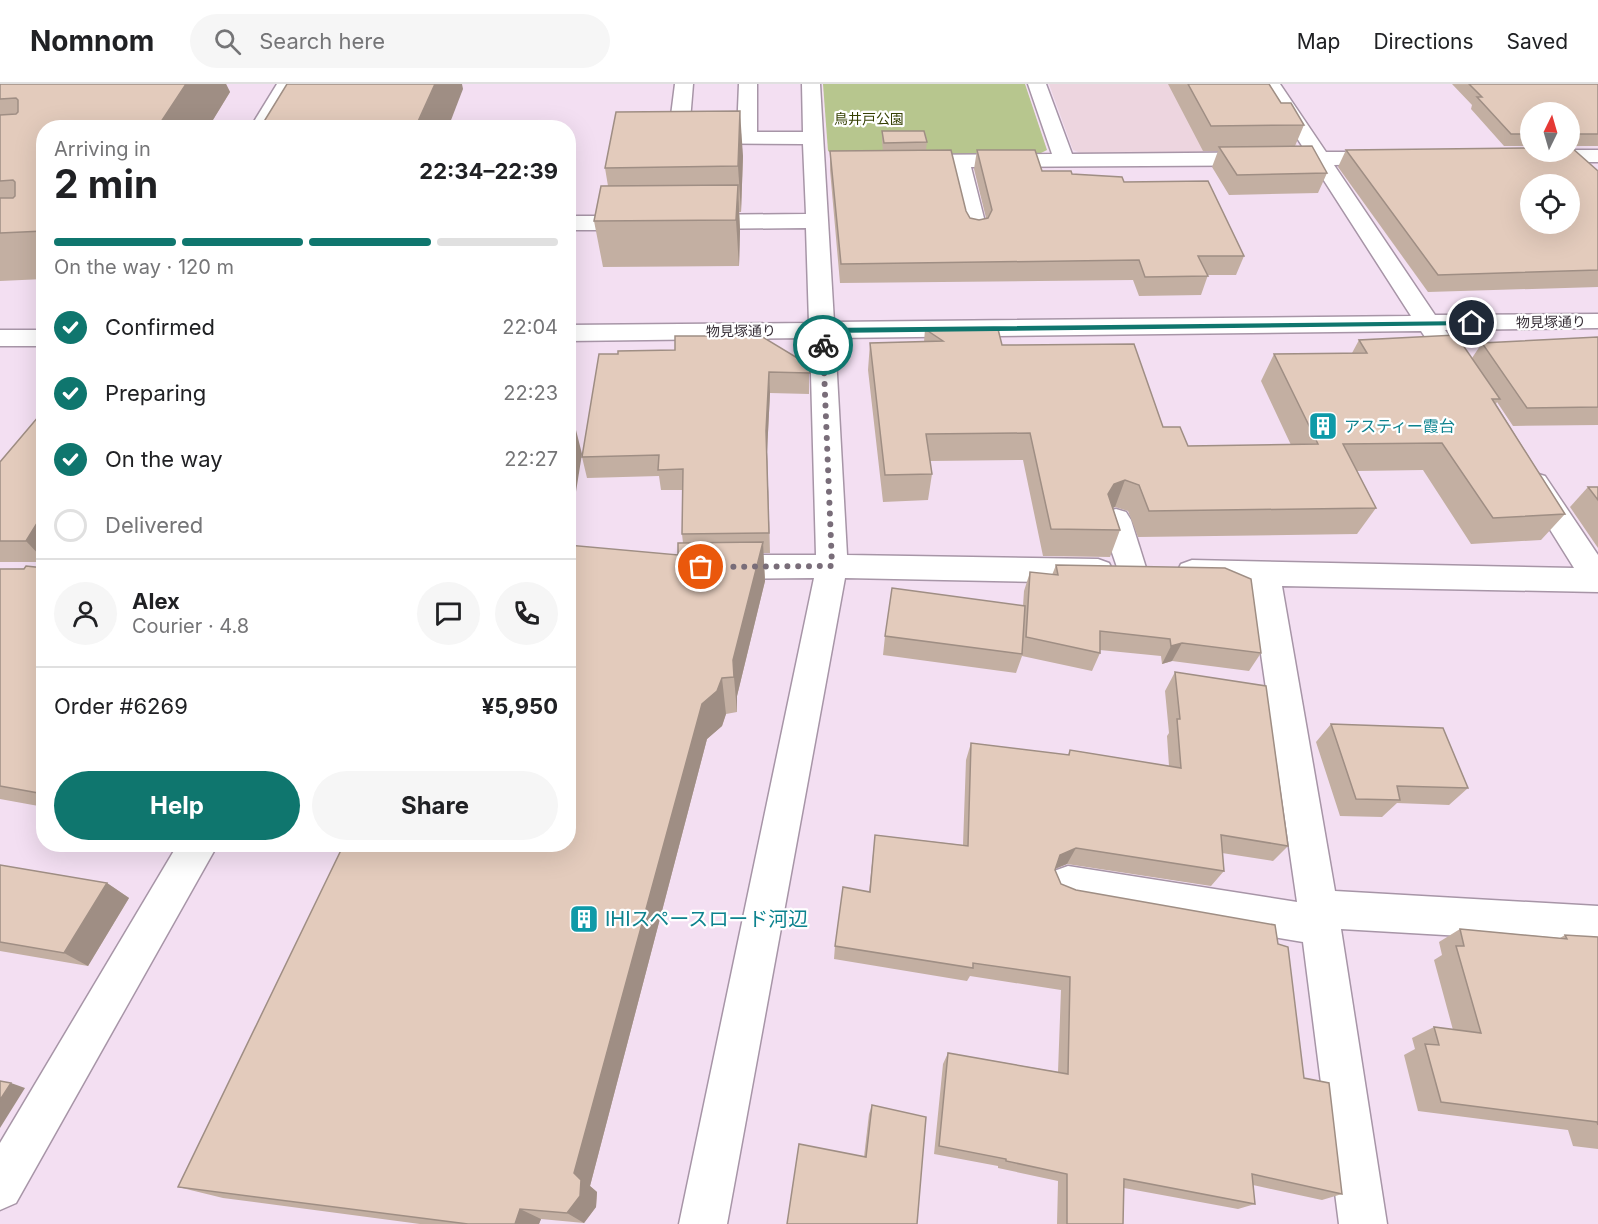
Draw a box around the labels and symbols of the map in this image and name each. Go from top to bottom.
north arrow [1520,102,1580,162]
park label: 鳥井戸公園 [834,110,904,127]
pin [1446,297,1497,348]
street label: 物見塚通り [1516,312,1586,331]
courier [793,315,853,375]
street label: 物見塚通り [706,321,776,340]
building icon: アスティー霞台 [1307,410,1339,442]
place label: アスティー霞台 [1344,416,1455,436]
pin [675,541,726,592]
building icon: IHIスペースロード河辺 [568,903,600,935]
place label: IHIスペースロード河辺 [605,907,808,931]

